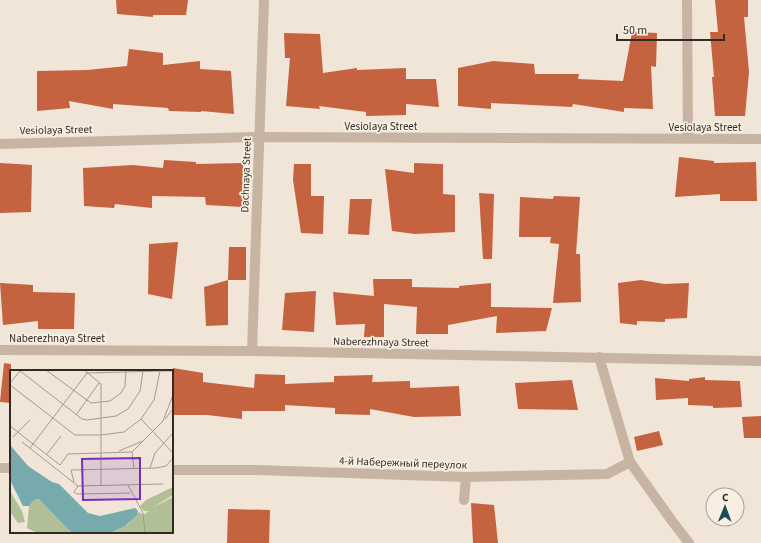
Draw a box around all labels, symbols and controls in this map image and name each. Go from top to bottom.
scale bar [617,16,724,42]
text: 50 m [623,22,647,39]
street label: Vesiolaya Street [345,119,418,134]
street label: Vesiolaya Street [669,120,742,135]
street label: Vesiolaya Street [19,122,93,138]
street label: Dachnaya Street [237,137,255,213]
street label: Naberezhnaya Street [9,331,105,346]
street label: Naberezhnaya Street [333,334,429,350]
inset map [10,370,173,533]
street label: 4-й Набережный переулок [339,453,468,473]
north arrow [705,487,745,527]
text: С [722,490,729,505]

